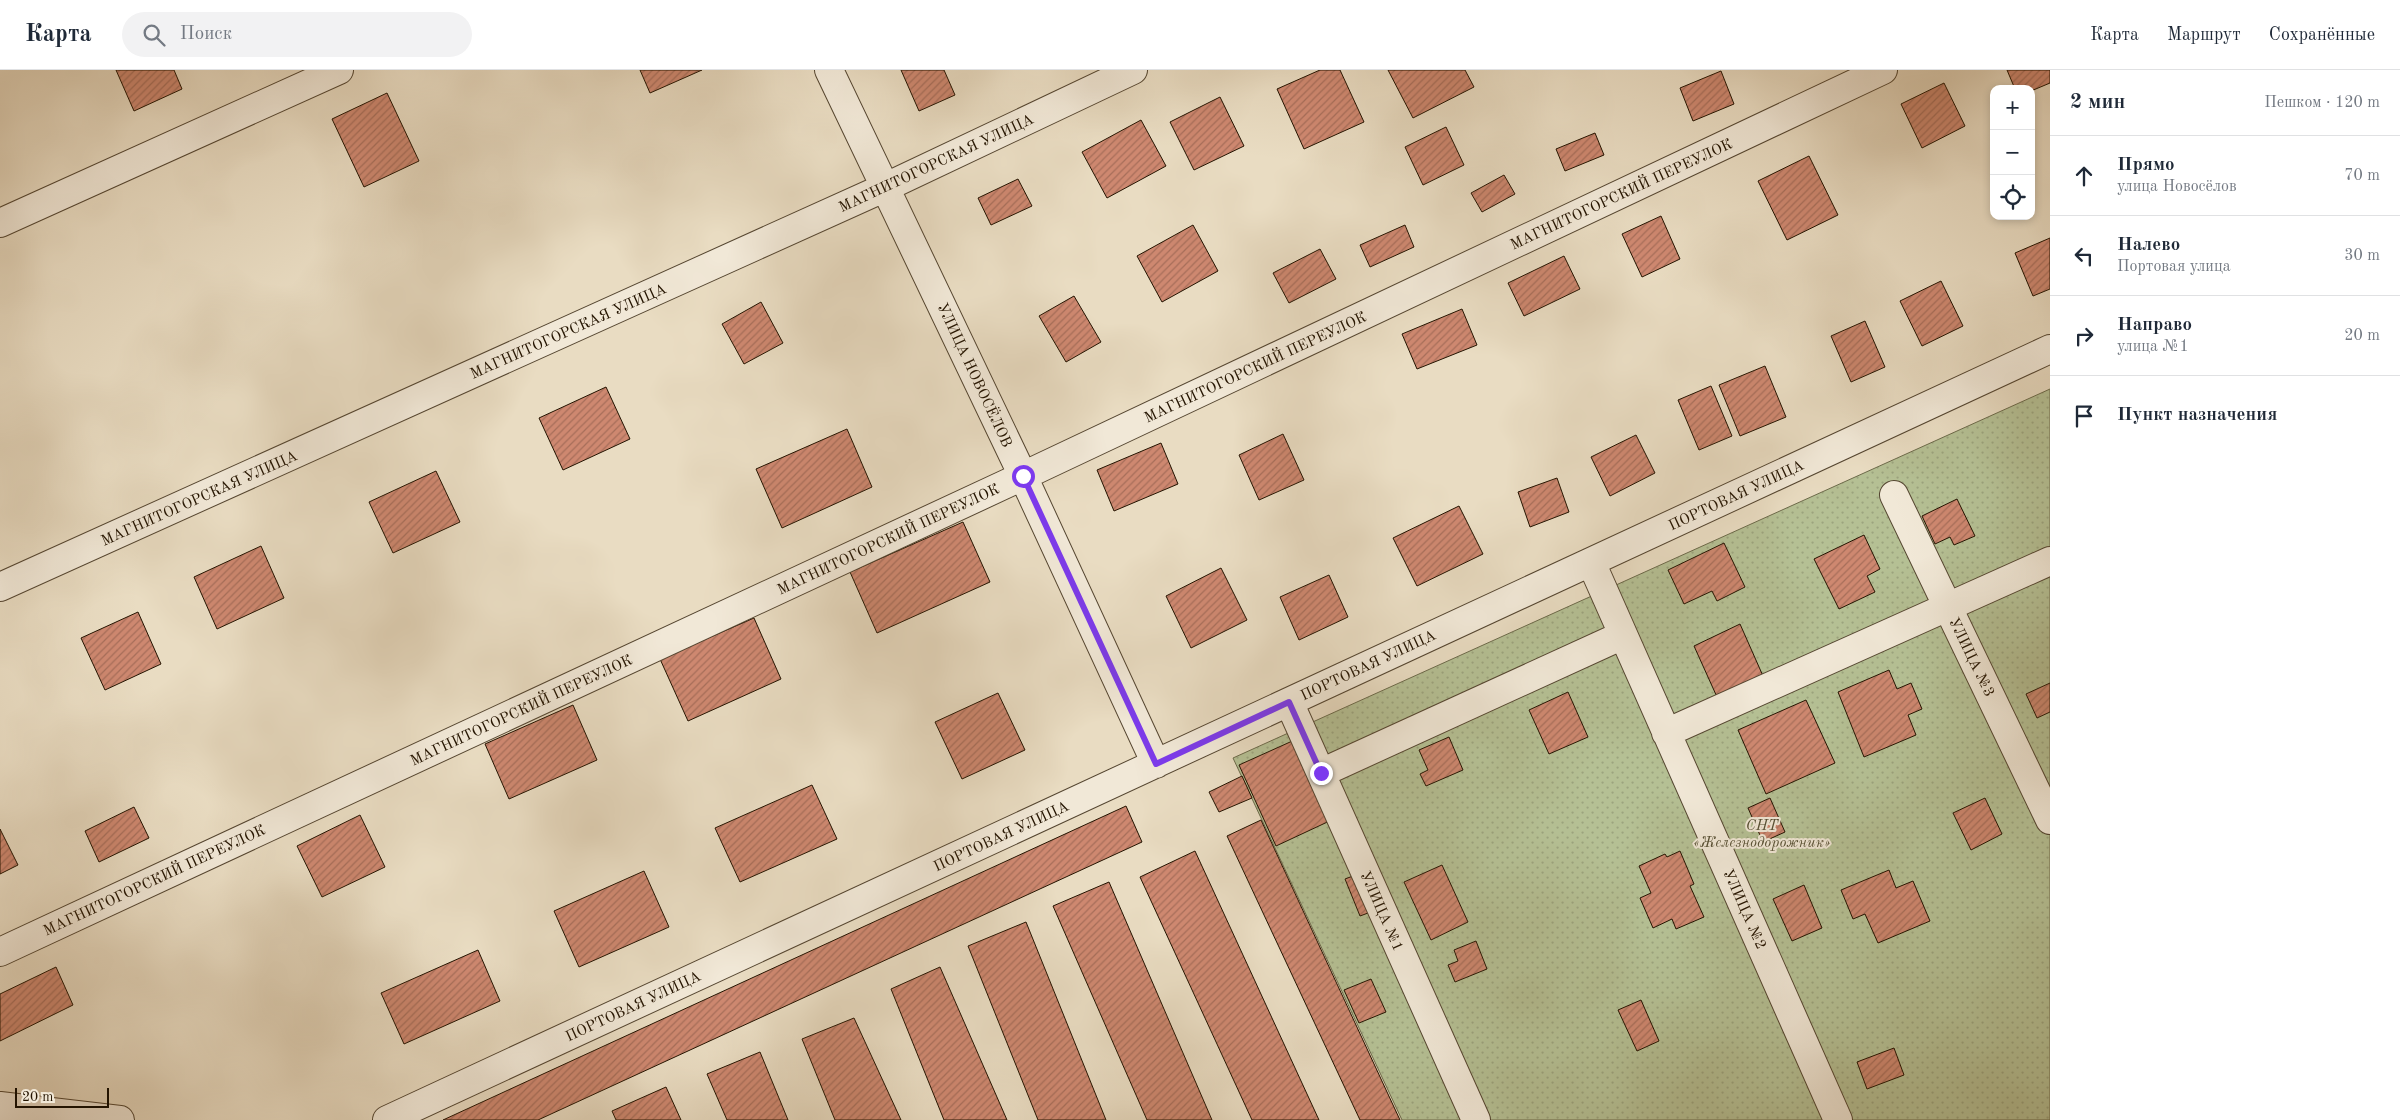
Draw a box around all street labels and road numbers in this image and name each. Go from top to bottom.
street label: МАГНИТОГОРСКАЯ УЛИЦА [837,112,1037,216]
street label: МАГНИТОГОРСКИЙ ПЕРЕУЛОК [1507,134,1735,254]
street label: МАГНИТОГОРСКАЯ УЛИЦА [468,282,670,383]
street label: УЛИЦА НОВОСЁЛОВ [934,300,1016,450]
street label: МАГНИТОГОРСКИЙ ПЕРЕУЛОК [1141,307,1369,427]
street label: МАГНИТОГОРСКАЯ УЛИЦА [99,449,301,550]
street label: ПОРТОВАЯ УЛИЦА [1667,458,1807,534]
street label: МАГНИТОГОРСКИЙ ПЕРЕУЛОК [774,479,1002,599]
street label: УЛИЦА №3 [1945,616,1996,700]
street label: ПОРТОВАЯ УЛИЦА [1299,628,1439,704]
street label: МАГНИТОГОРСКИЙ ПЕРЕУЛОК [407,650,635,770]
street label: ПОРТОВАЯ УЛИЦА [932,799,1072,875]
street label: МАГНИТОГОРСКИЙ ПЕРЕУЛОК [40,820,268,940]
street label: УЛИЦА №2 [1719,867,1768,952]
street label: УЛИЦА №1 [1356,869,1405,954]
street label: ПОРТОВАЯ УЛИЦА [564,969,704,1045]

